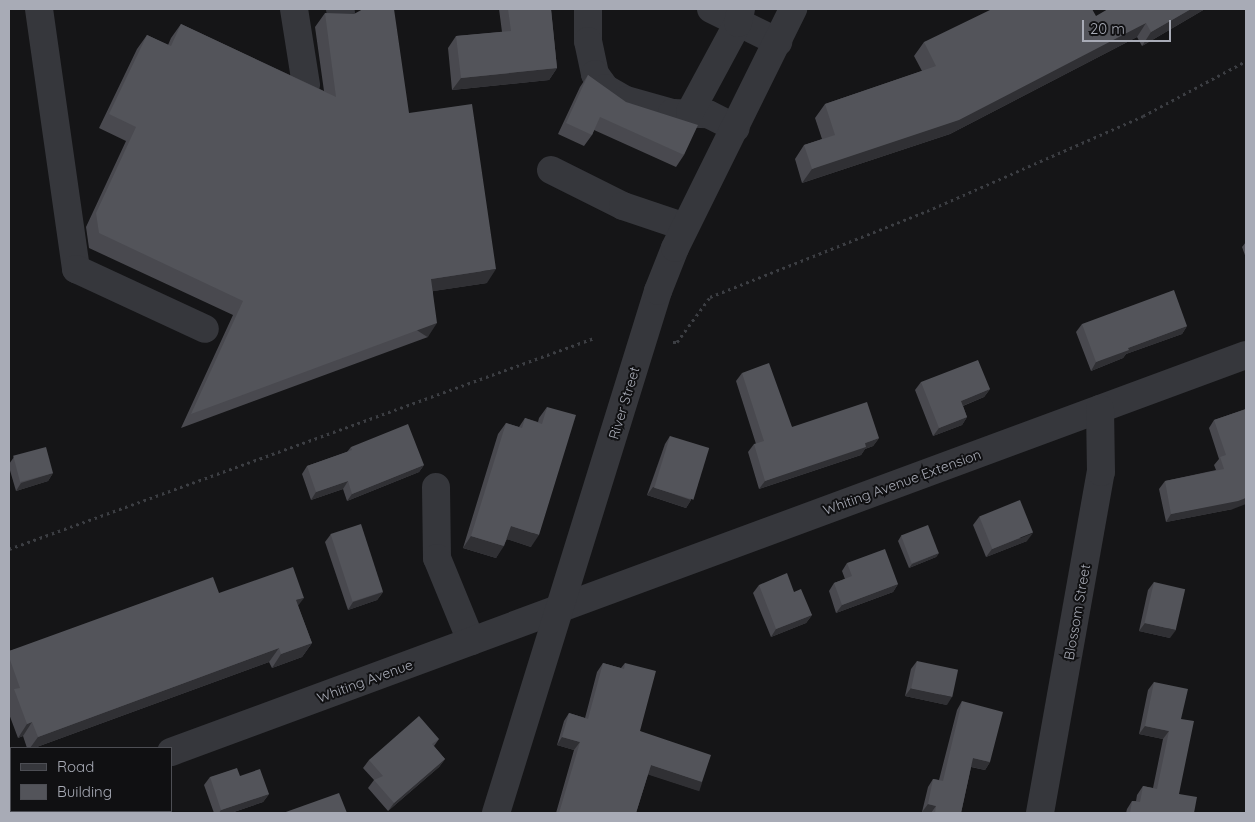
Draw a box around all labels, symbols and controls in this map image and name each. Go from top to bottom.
scale bar [1085,10,1174,42]
text: 20 m [1090,19,1125,38]
street label: River Street [605,365,643,441]
street label: Whiting Avenue Extension [821,446,983,518]
street label: Blossom Street [1060,563,1094,661]
street label: Whiting Avenue [315,656,415,706]
legend [10,747,172,812]
text: Road [57,757,94,776]
text: Building [57,782,112,801]

